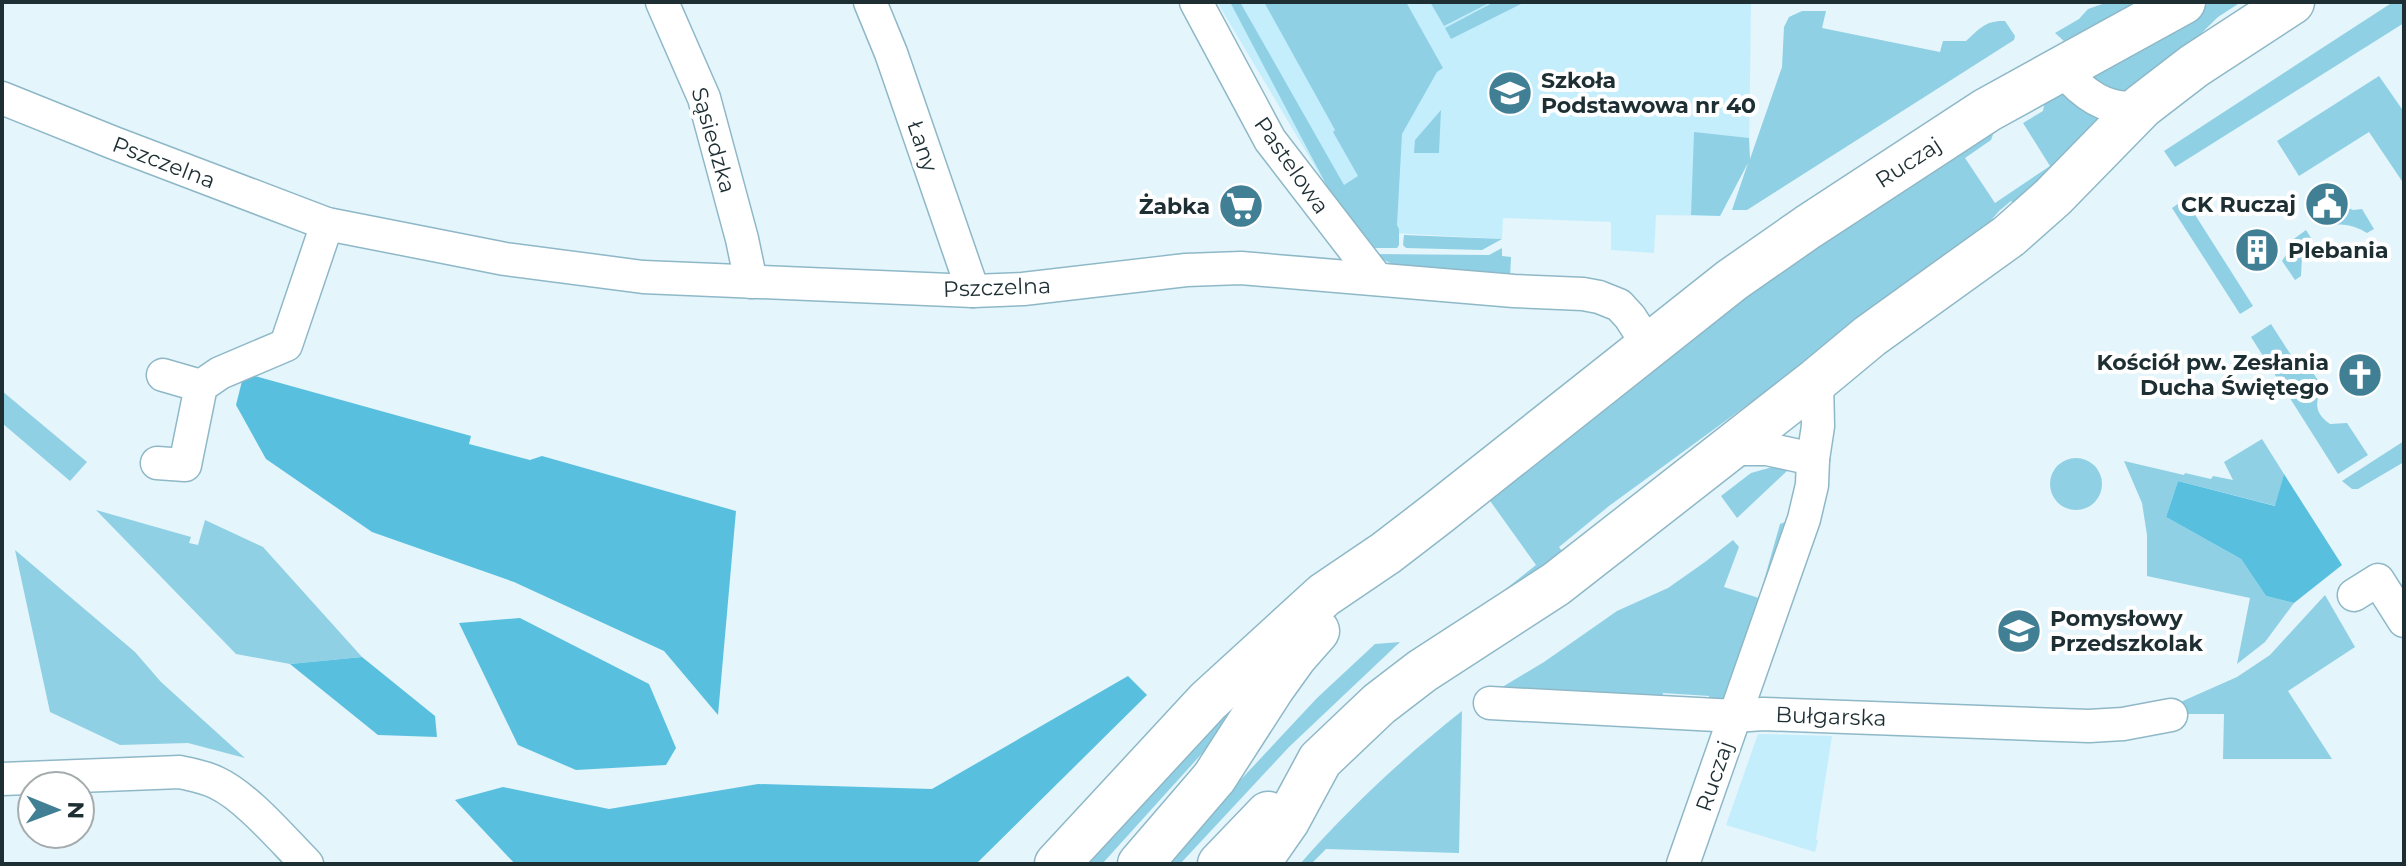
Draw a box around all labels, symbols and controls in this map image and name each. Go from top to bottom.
place label: Szkoła Podstawowa nr 40 [1541,67,1756,119]
school or university icon: Szkoła Podstawowa nr 40 [1486,69,1534,117]
street label: Sąsiedzka [686,84,741,196]
street label: Pastelowa [1248,112,1335,219]
street label: Łany [901,117,944,175]
street label: Pszczelna [109,131,219,194]
street label: Ruczaj [1870,131,1946,194]
public building icon: CK Ruczaj [2303,180,2351,228]
supermarket icon: Żabka [1217,182,1265,230]
place label: CK Ruczaj [2181,191,2296,218]
place label: Żabka [1139,193,1210,220]
building icon: Plebania [2233,226,2281,274]
place label: Plebania [2288,237,2389,264]
street label: Pszczelna [943,272,1051,303]
place label: Kościół pw. Zesłania Ducha Świętego [2097,349,2329,401]
church icon: Kościół pw. Zesłania Ducha Świętego [2336,351,2384,399]
place label: Pomysłowy Przedszkolak [2050,605,2203,657]
school or university icon: Pomysłowy Przedszkolak [1995,607,2043,655]
street label: Bułgarska [1775,701,1887,732]
street label: Ruczaj [1690,737,1739,815]
north arrow [16,770,96,850]
text: N [62,801,89,819]

